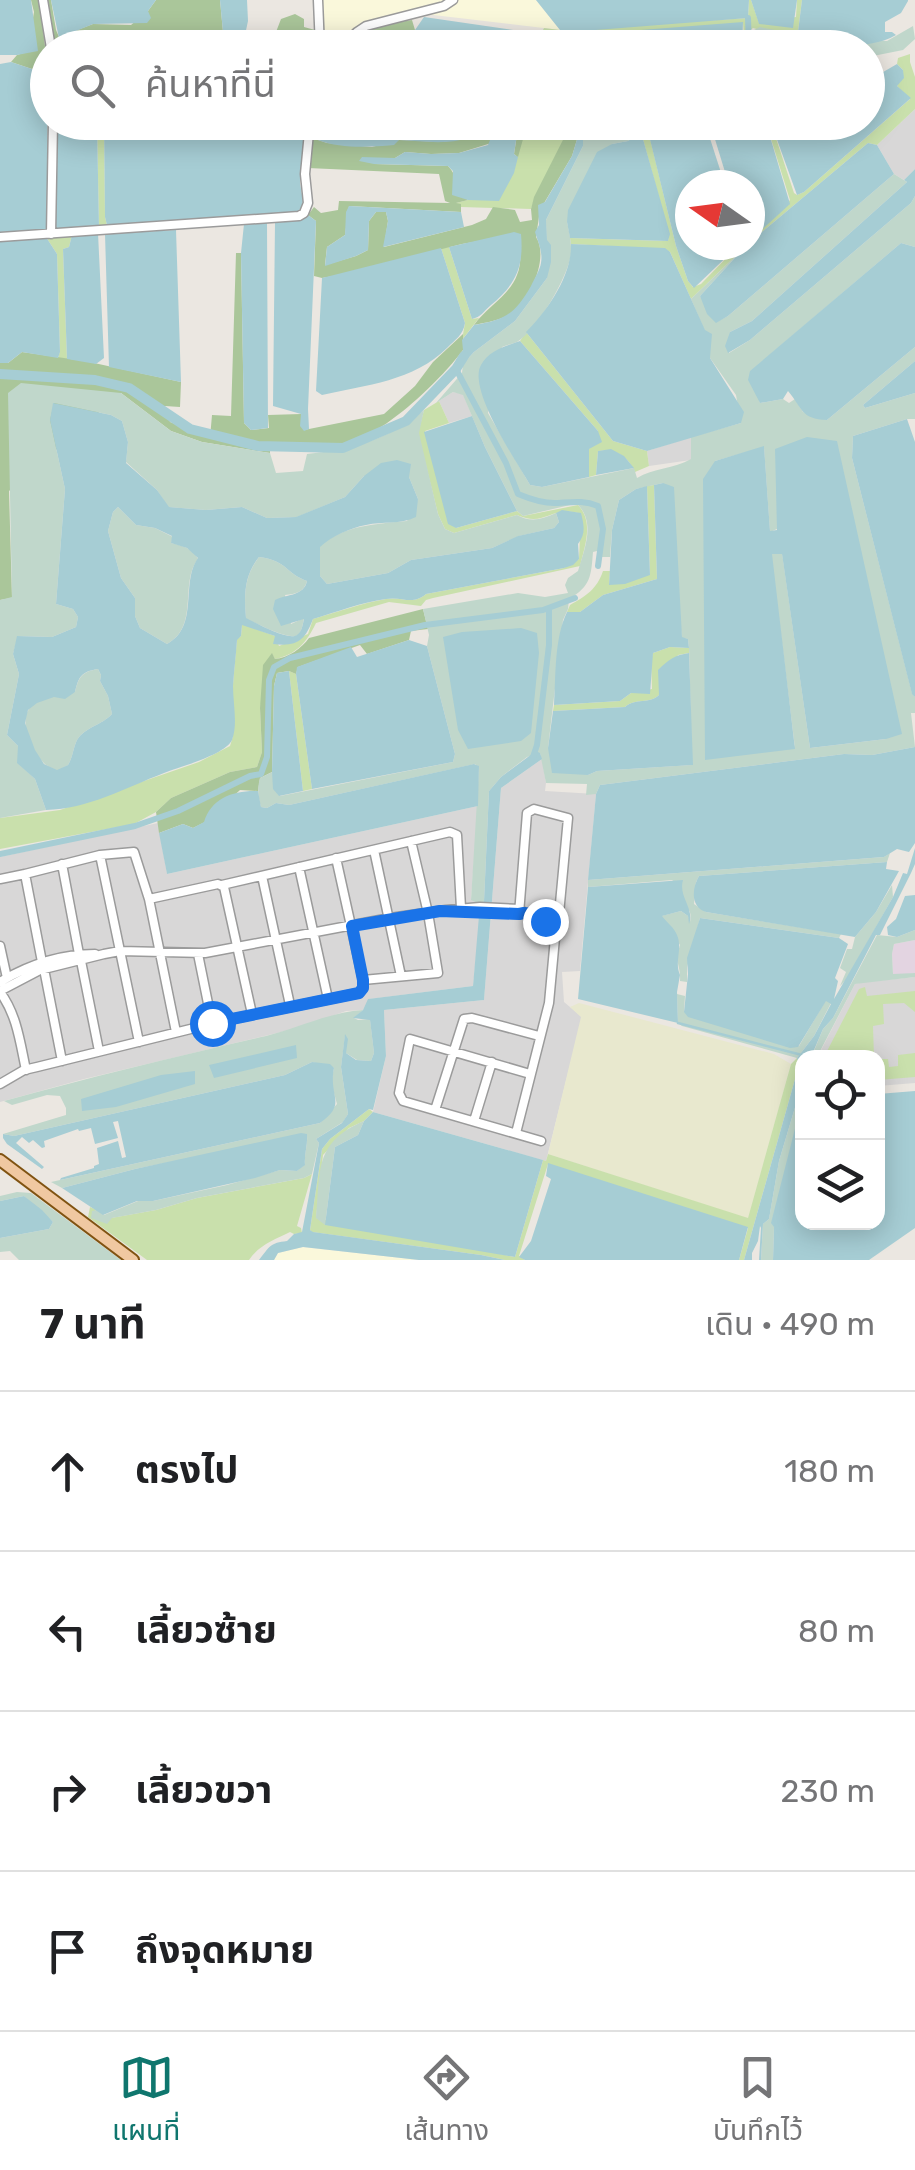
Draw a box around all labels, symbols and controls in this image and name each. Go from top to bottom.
search box [30,30,885,140]
icon: search [65,58,120,113]
text: ค้นหาที่นี่ [145,61,276,107]
north arrow [675,170,765,260]
route end [523,899,569,945]
route start [190,1001,236,1047]
map controls [795,1050,885,1230]
button: locate [795,1050,885,1140]
button: layers [795,1140,885,1230]
text: 7 นาที [40,1299,145,1349]
text: เดิน · 490 m [705,1305,875,1343]
icon: ahead [40,1444,95,1499]
text: ตรงไป [135,1447,238,1493]
text: 180 m [784,1452,875,1490]
icon: left [40,1604,95,1659]
text: เลี้ยวซ้าย [135,1607,277,1653]
text: 80 m [798,1612,875,1650]
icon: right [40,1764,95,1819]
text: เลี้ยวขวา [135,1767,272,1813]
text: 230 m [780,1772,875,1810]
icon: arrive [40,1924,95,1979]
text: ถึงจุดหมาย [135,1927,314,1973]
tab: แผนที่ [112,2050,180,2153]
tab: เส้นทาง [404,2050,489,2153]
tab: บันทึกไว้ [713,2050,803,2153]

